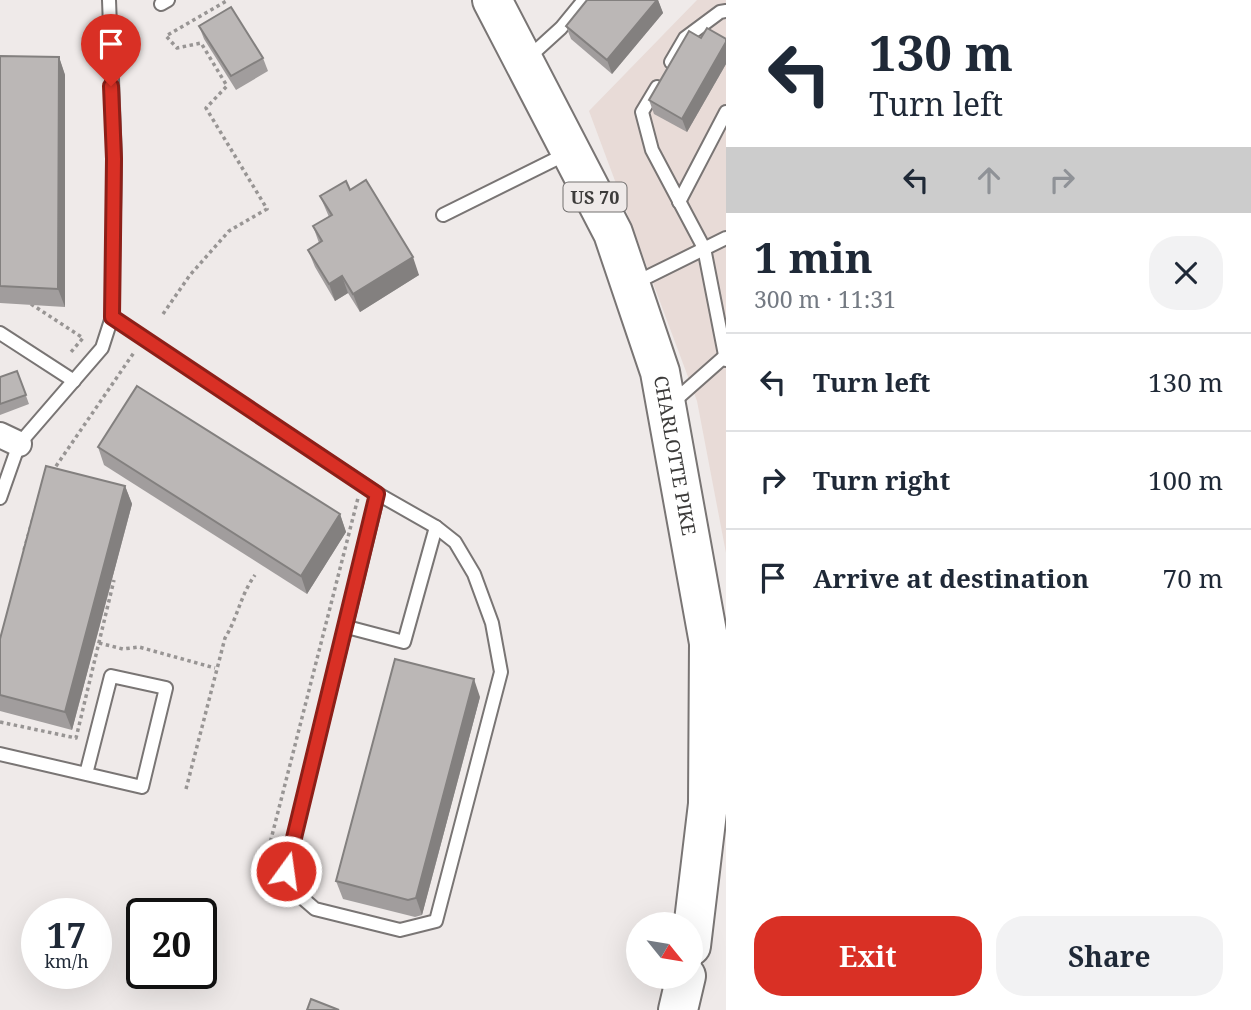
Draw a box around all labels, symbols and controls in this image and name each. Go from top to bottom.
pin [81,14,141,86]
text: 130 m [869,19,1013,85]
icon: arrive [92,25,130,63]
icon: left [754,28,845,119]
text: Turn left [869,82,1003,125]
icon: left [897,161,935,199]
icon: ahead [970,161,1008,199]
icon: right [1043,161,1081,199]
road number: US 70 [564,182,626,212]
text: 1 min [754,228,873,285]
button: close [1149,236,1223,310]
text: 300 m · 11:31 [754,283,896,315]
icon: left [754,363,792,401]
text: Turn left [813,364,930,400]
text: 130 m [1148,364,1223,400]
street label: CHARLOTTE PIKE [648,373,702,538]
icon: right [754,461,792,499]
text: Turn right [813,462,950,498]
text: 100 m [1148,462,1223,498]
icon: arrive [754,559,792,597]
text: Arrive at destination [813,560,1089,596]
text: 70 m [1163,560,1223,596]
position arrow [249,834,323,908]
speed limit sign: 20 [126,898,217,989]
text: 17 [47,911,86,958]
north arrow [626,912,704,989]
map controls [626,912,703,989]
button: Exit [754,916,982,996]
button: Share [996,916,1223,996]
text: km/h [44,949,89,973]

